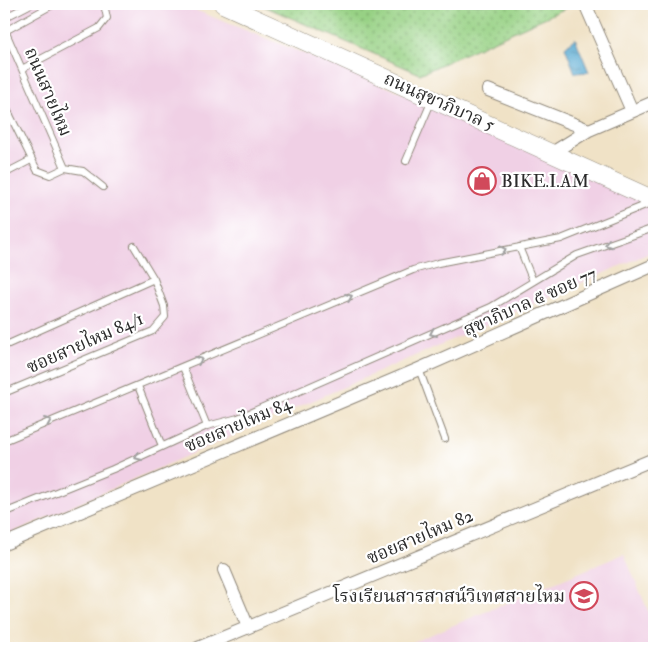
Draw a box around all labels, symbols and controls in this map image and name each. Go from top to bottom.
street label: ถนนสายไหม [19,44,78,140]
street label: ถนนสุขาภิบาล 5 [380,67,498,137]
shop icon: BIKE.I.AM [467,166,497,196]
place label: BIKE.I.AM [501,170,589,193]
one-way arrow [604,238,613,248]
one-way arrow [499,245,508,255]
street label: สุขาภิบาล ๕ ซอย 77 [460,262,600,342]
one-way arrow [344,293,353,304]
street label: ซอยสายไหม 84/1 [23,306,147,379]
one-way arrow [429,327,438,338]
one-way arrow [194,356,203,367]
street label: ซอยสายไหม 84 [181,391,296,458]
one-way arrow [43,417,52,428]
one-way arrow [134,451,143,462]
street label: ซอยสายไหม 82 [363,503,477,570]
school or university icon: โรงเรียนสารสาสน์วิเทศสายไหม [569,581,599,611]
place label: โรงเรียนสารสาสน์วิเทศสายไหม [332,583,565,608]

